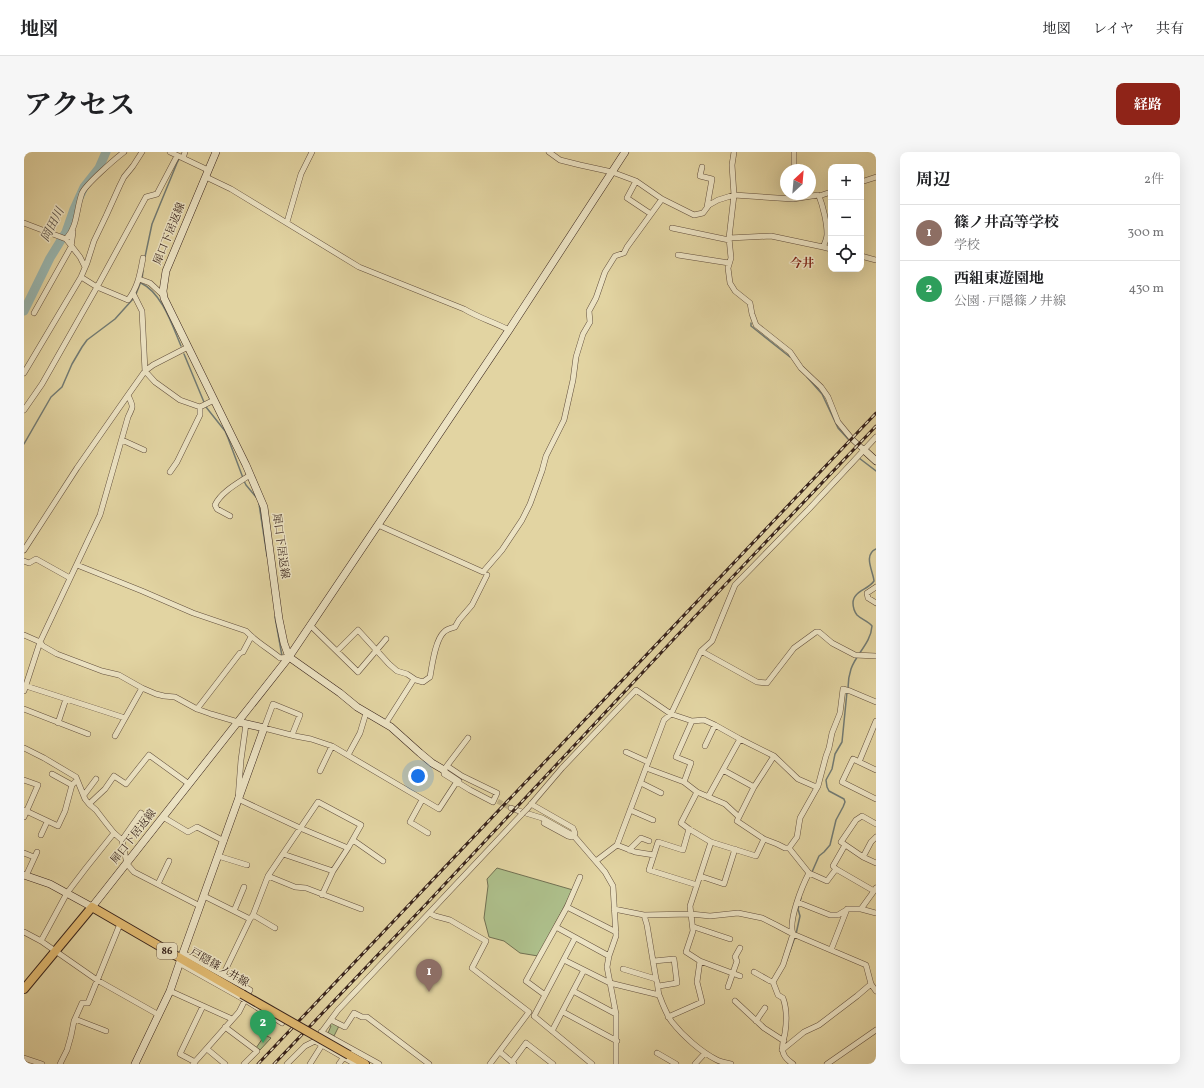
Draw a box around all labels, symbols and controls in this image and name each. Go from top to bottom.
text: 地図 [20,17,58,43]
text: 地図 [1043,20,1071,39]
text: レイヤ [1093,20,1134,39]
text: 共有 [1156,20,1184,39]
button: 経路 [1116,83,1180,125]
text: アクセス [24,87,135,126]
north arrow [780,164,816,200]
map controls [828,164,864,272]
button: + [828,164,864,200]
text: 周辺 [916,169,950,192]
text: 2件 [1144,171,1164,189]
button: − [828,200,864,236]
street label: 犀口下居返線 [151,201,189,267]
water label: 岡田川 [38,204,69,245]
text: 篠ノ井高等学校 [954,213,1059,234]
text: 1 [926,224,932,242]
text: 300 m [1128,224,1164,242]
button: locate [828,236,864,272]
text: 学校 [954,237,980,255]
district label: 今井 [790,256,814,272]
text: 西組東遊園地 [954,269,1044,290]
text: 2 [926,280,932,298]
text: 430 m [1128,280,1164,298]
text: 公園 · 戸隠篠ノ井線 [954,293,1066,311]
street label: 犀口下居返線 [268,512,292,580]
your location [408,766,428,786]
street label: 犀口下居返線 [108,806,160,868]
road number: 86 [157,943,177,959]
street label: 戸隠篠ノ井線 [187,945,251,991]
pin: 1 [416,959,442,992]
pin: 2 [250,1010,276,1043]

